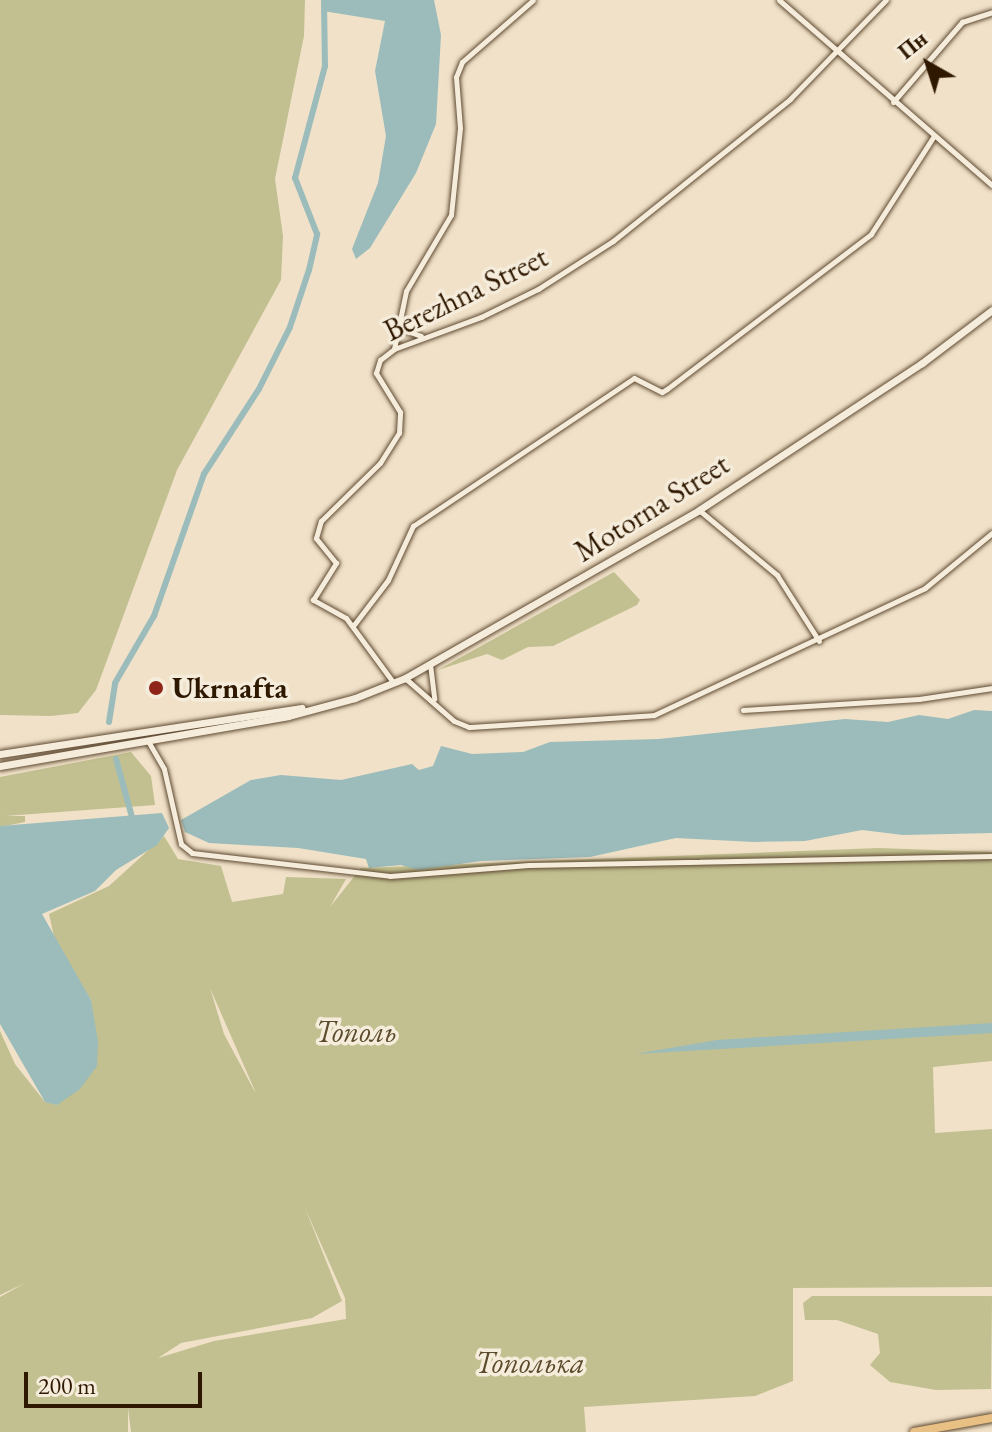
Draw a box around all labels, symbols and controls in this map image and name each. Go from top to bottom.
north arrow [888,24,968,104]
text: Пн [892,24,933,66]
street label: Berezhna Street [378,239,554,349]
street label: Motorna Street [568,446,736,570]
place label: Ukrnafta [172,670,288,706]
marker: Ukrnafta [147,679,165,697]
park label: Тополь [315,1014,397,1050]
park label: Тополька [475,1345,585,1381]
scale bar [28,1356,206,1406]
text: 200 m [38,1370,96,1401]

